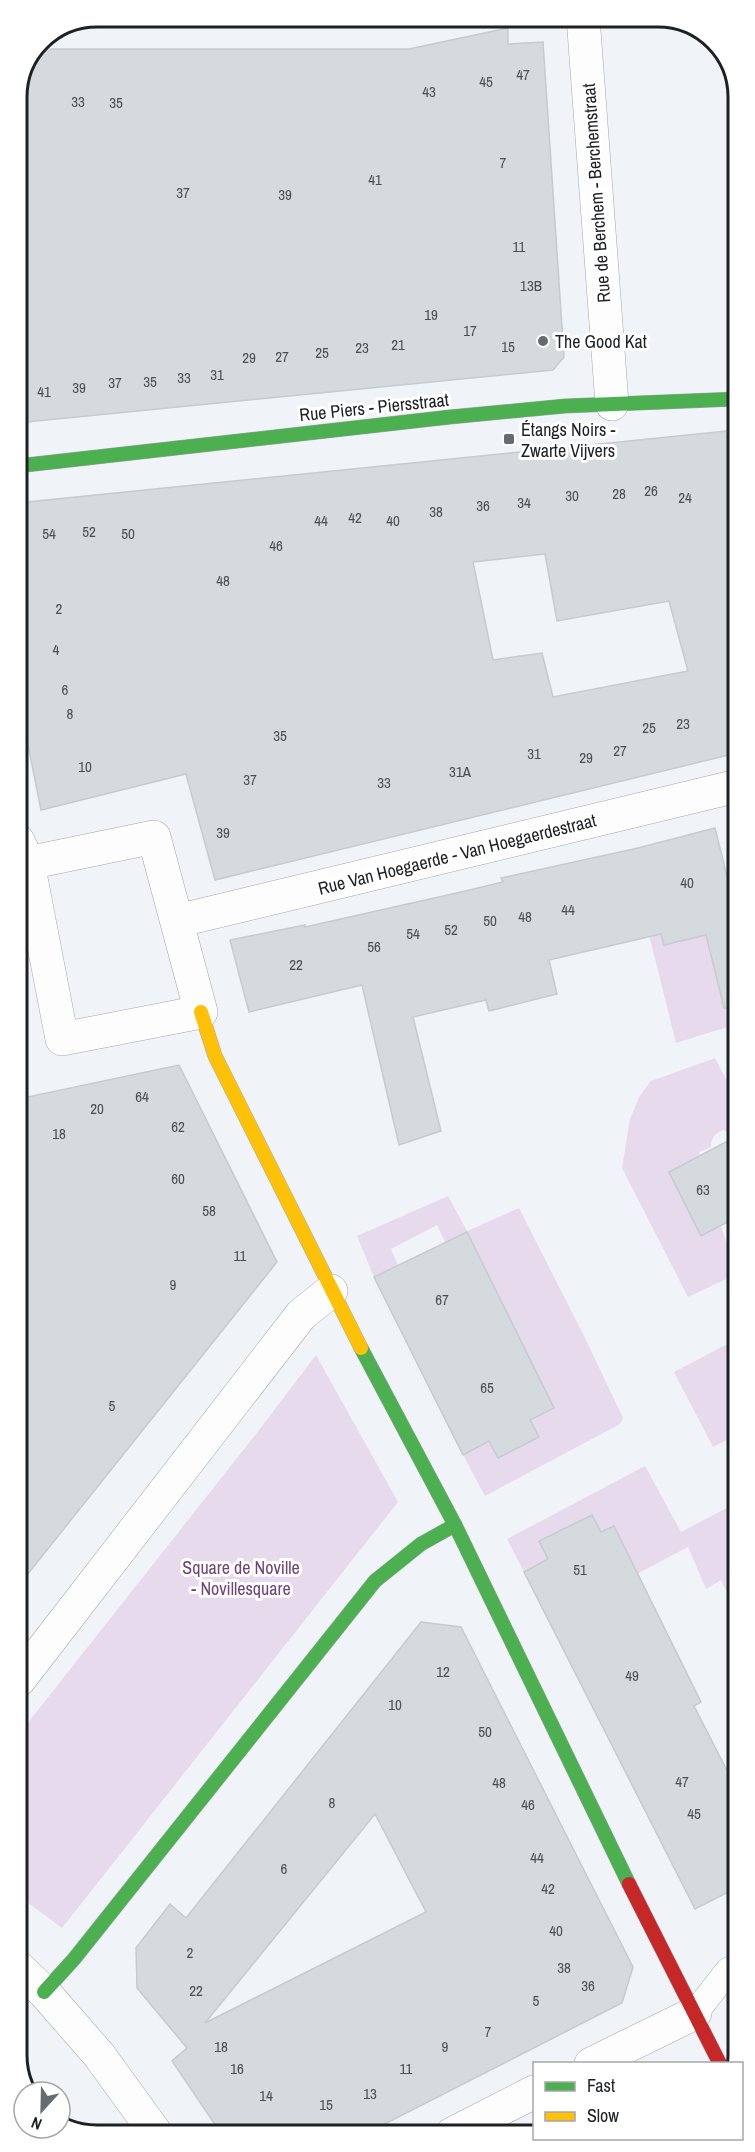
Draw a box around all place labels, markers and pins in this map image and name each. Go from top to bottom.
place label: The Good Kat [555,329,647,354]
marker: The Good Kat [536,334,550,348]
place label: Étangs Noirs - Zwarte Vijvers [521,417,615,463]
marker: Étangs Noirs - Zwarte Vijvers [502,432,516,446]

